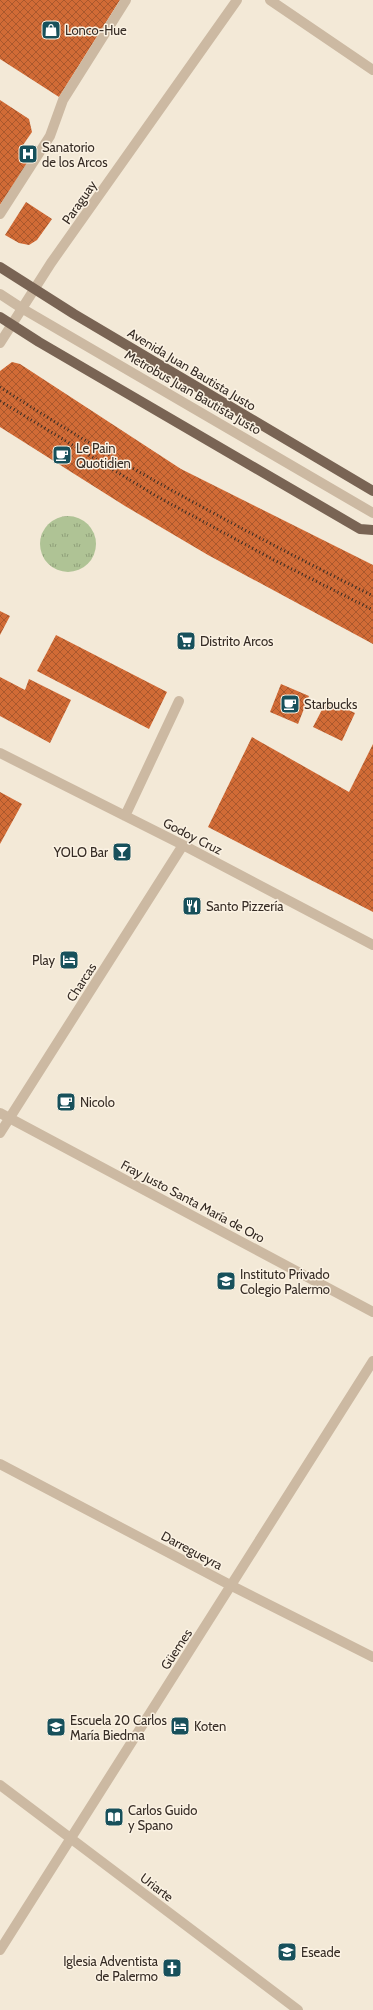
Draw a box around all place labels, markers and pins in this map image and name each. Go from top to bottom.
shop icon: Lonco-Hue [40,19,62,41]
place label: Lonco-Hue [65,22,127,38]
place label: Sanatorio de los Arcos [42,139,108,170]
hospital icon: Sanatorio de los Arcos [17,143,39,165]
place label: Le Pain Quotidien [76,440,131,471]
cafe icon: Le Pain Quotidien [51,444,73,466]
supermarket icon: Distrito Arcos [175,630,197,652]
place label: Distrito Arcos [200,633,274,649]
cafe icon: Starbucks [279,693,301,715]
place label: Starbucks [304,696,358,712]
bar icon: YOLO Bar [111,841,133,863]
place label: YOLO Bar [53,844,109,860]
restaurant icon: Santo Pizzería [181,895,203,917]
place label: Santo Pizzería [206,898,284,914]
hotel icon: Play [58,949,80,971]
place label: Play [32,952,55,968]
cafe icon: Nicolo [55,1091,77,1113]
place label: Nicolo [80,1094,115,1110]
place label: Instituto Privado Colegio Palermo [240,1266,330,1297]
school or university icon: Instituto Privado Colegio Palermo [215,1270,237,1292]
place label: Escuela 20 Carlos María Biedma [70,1712,167,1743]
hotel icon: Koten [169,1715,191,1737]
school or university icon: Escuela 20 Carlos María Biedma [45,1716,67,1738]
place label: Koten [194,1718,226,1734]
place label: Carlos Guido y Spano [128,1802,197,1833]
library icon: Carlos Guido y Spano [103,1806,125,1828]
school or university icon: Eseade [276,1941,298,1963]
place label: Eseade [301,1944,341,1960]
place label: Iglesia Adventista de Palermo [63,1953,159,1984]
church icon: Iglesia Adventista de Palermo [161,1957,183,1979]

